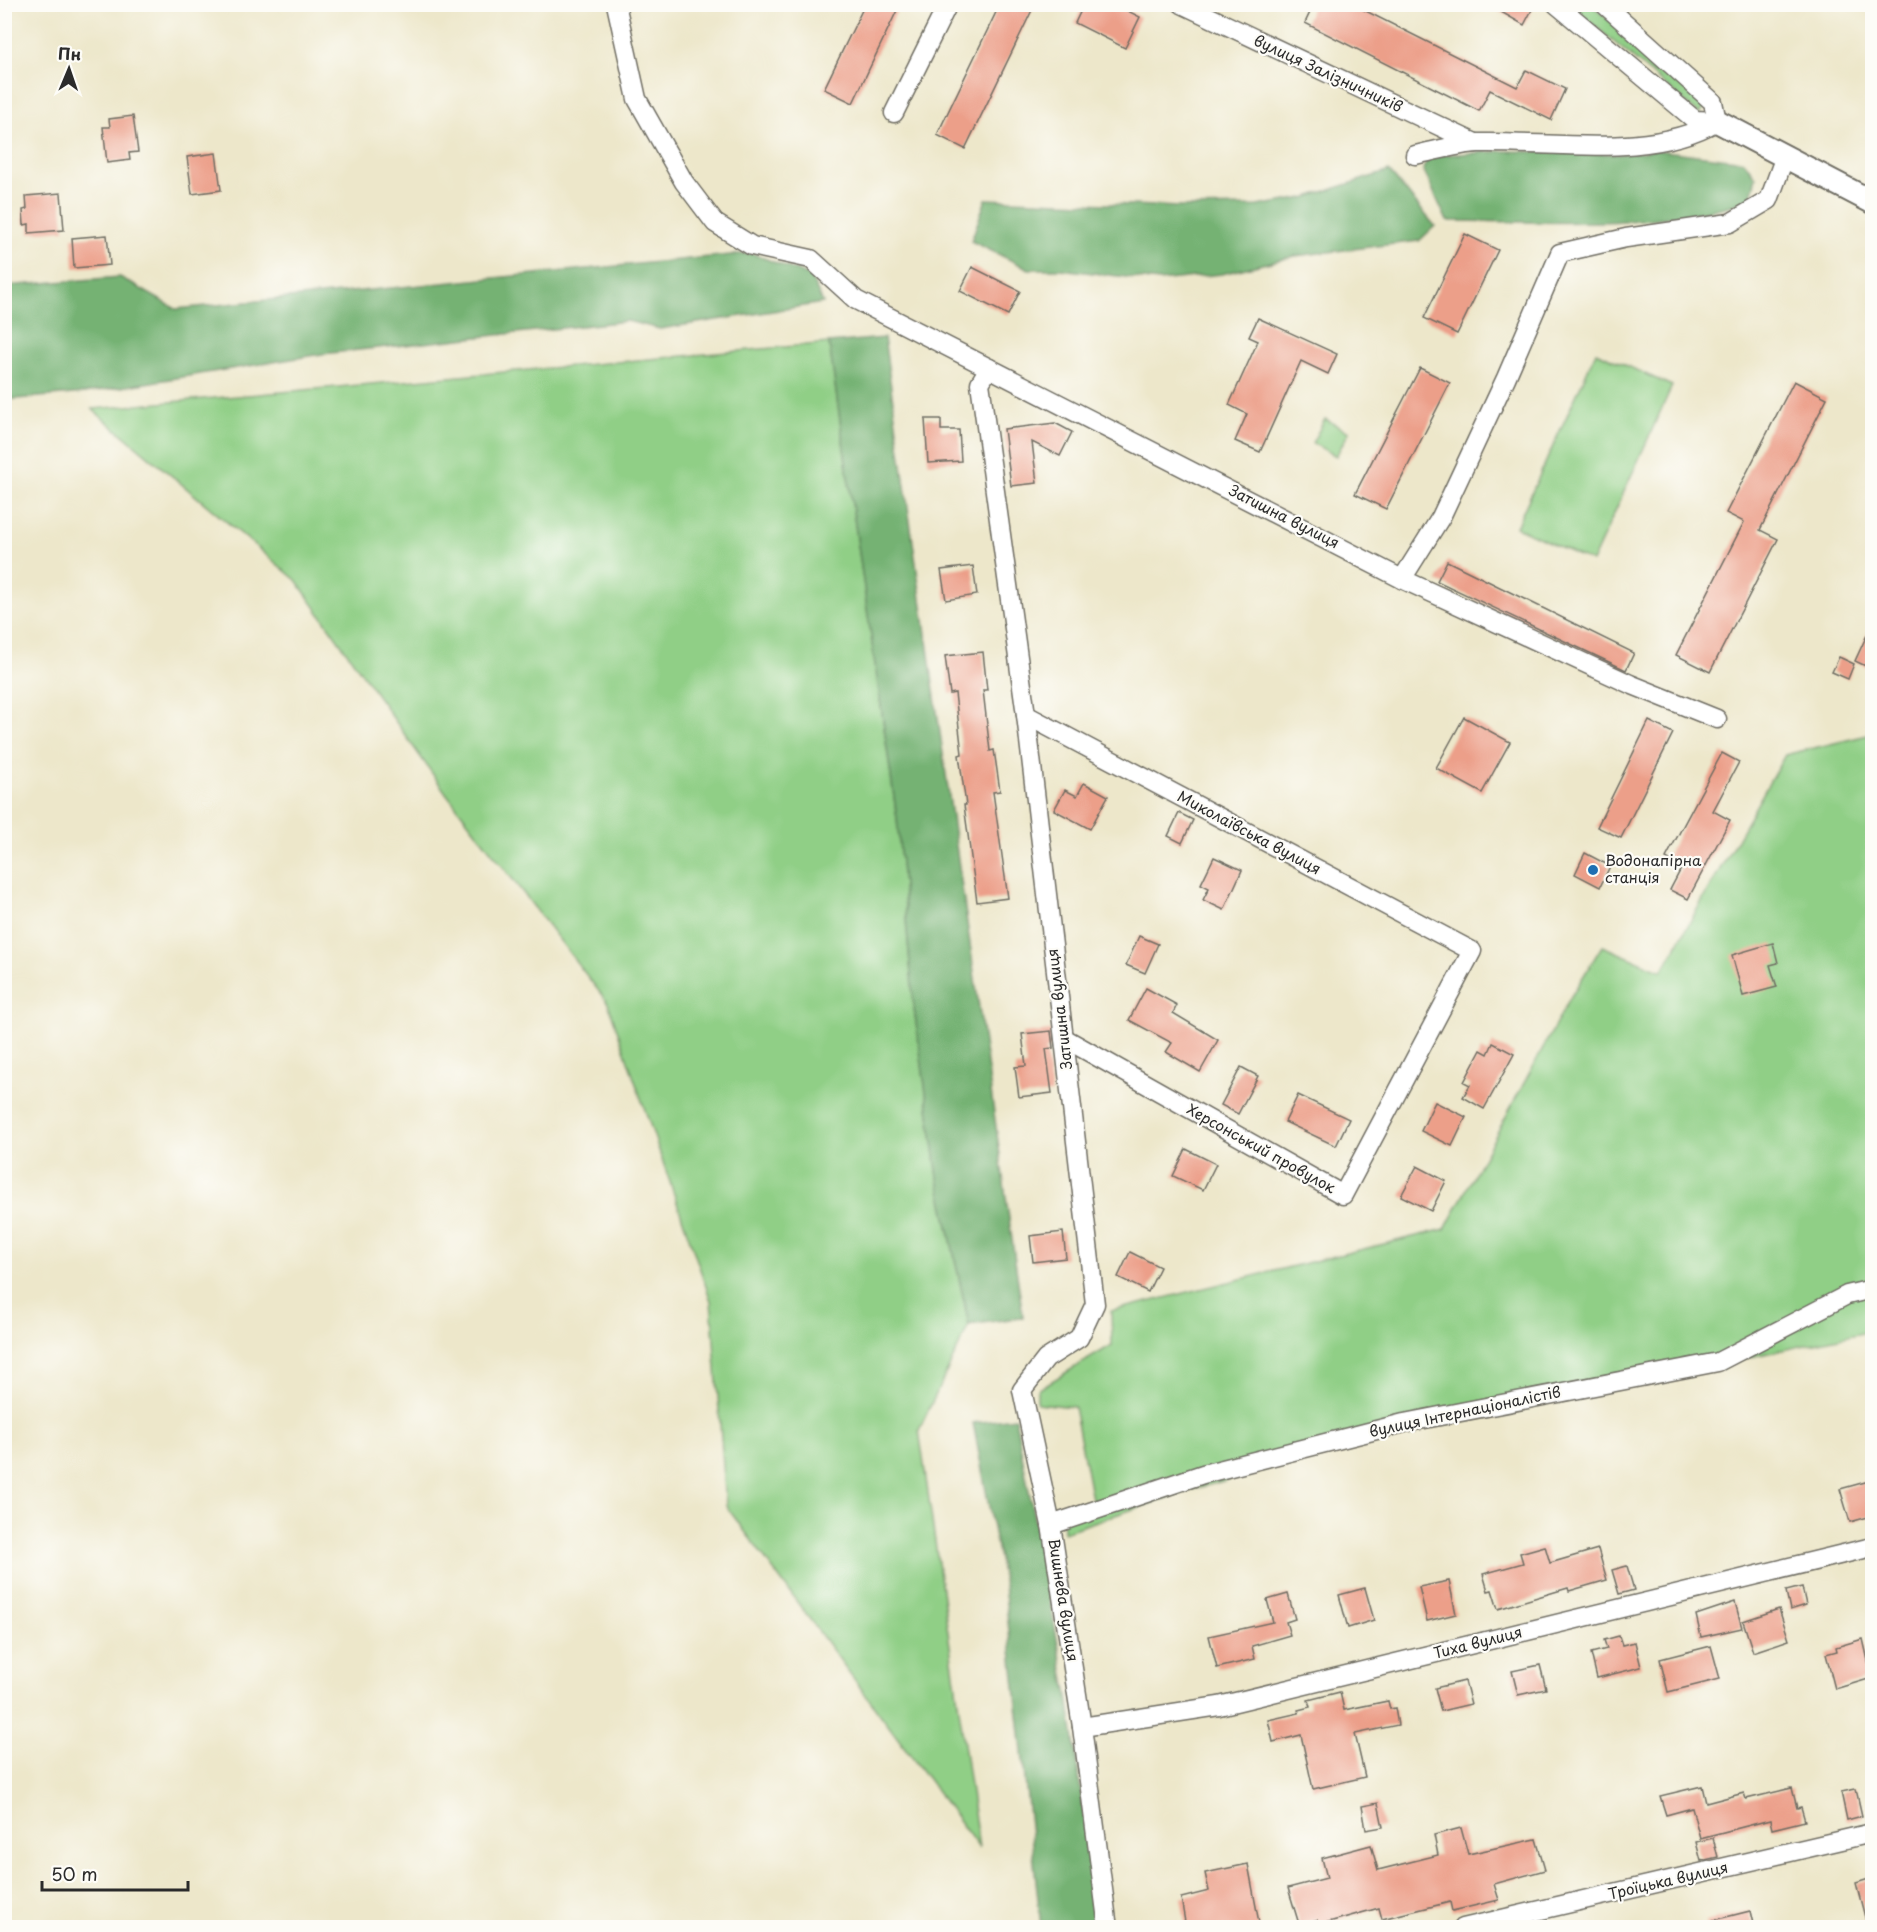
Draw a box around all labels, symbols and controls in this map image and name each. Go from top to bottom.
street label: вулиця Залізничників [1250,28,1407,117]
north arrow [39,39,99,99]
text: Пн [58,41,82,65]
street label: Затишна вулиця [1225,478,1344,553]
street label: Миколаївська вулиця [1174,784,1326,879]
place label: Водонапірна станція [1605,848,1702,888]
marker: Водонапірна станція [1586,863,1600,877]
street label: Затишна вулиця [1040,948,1077,1071]
street label: Херсонський провулок [1183,1097,1340,1198]
street label: вулиця Інтернаціоналістів [1367,1379,1563,1442]
street label: Вишнева вулиця [1043,1537,1086,1663]
street label: Тиха вулиця [1431,1619,1524,1664]
scale bar [42,1854,188,1892]
street label: Троїцька вулиця [1605,1855,1730,1905]
text: 50 m [51,1860,98,1887]

